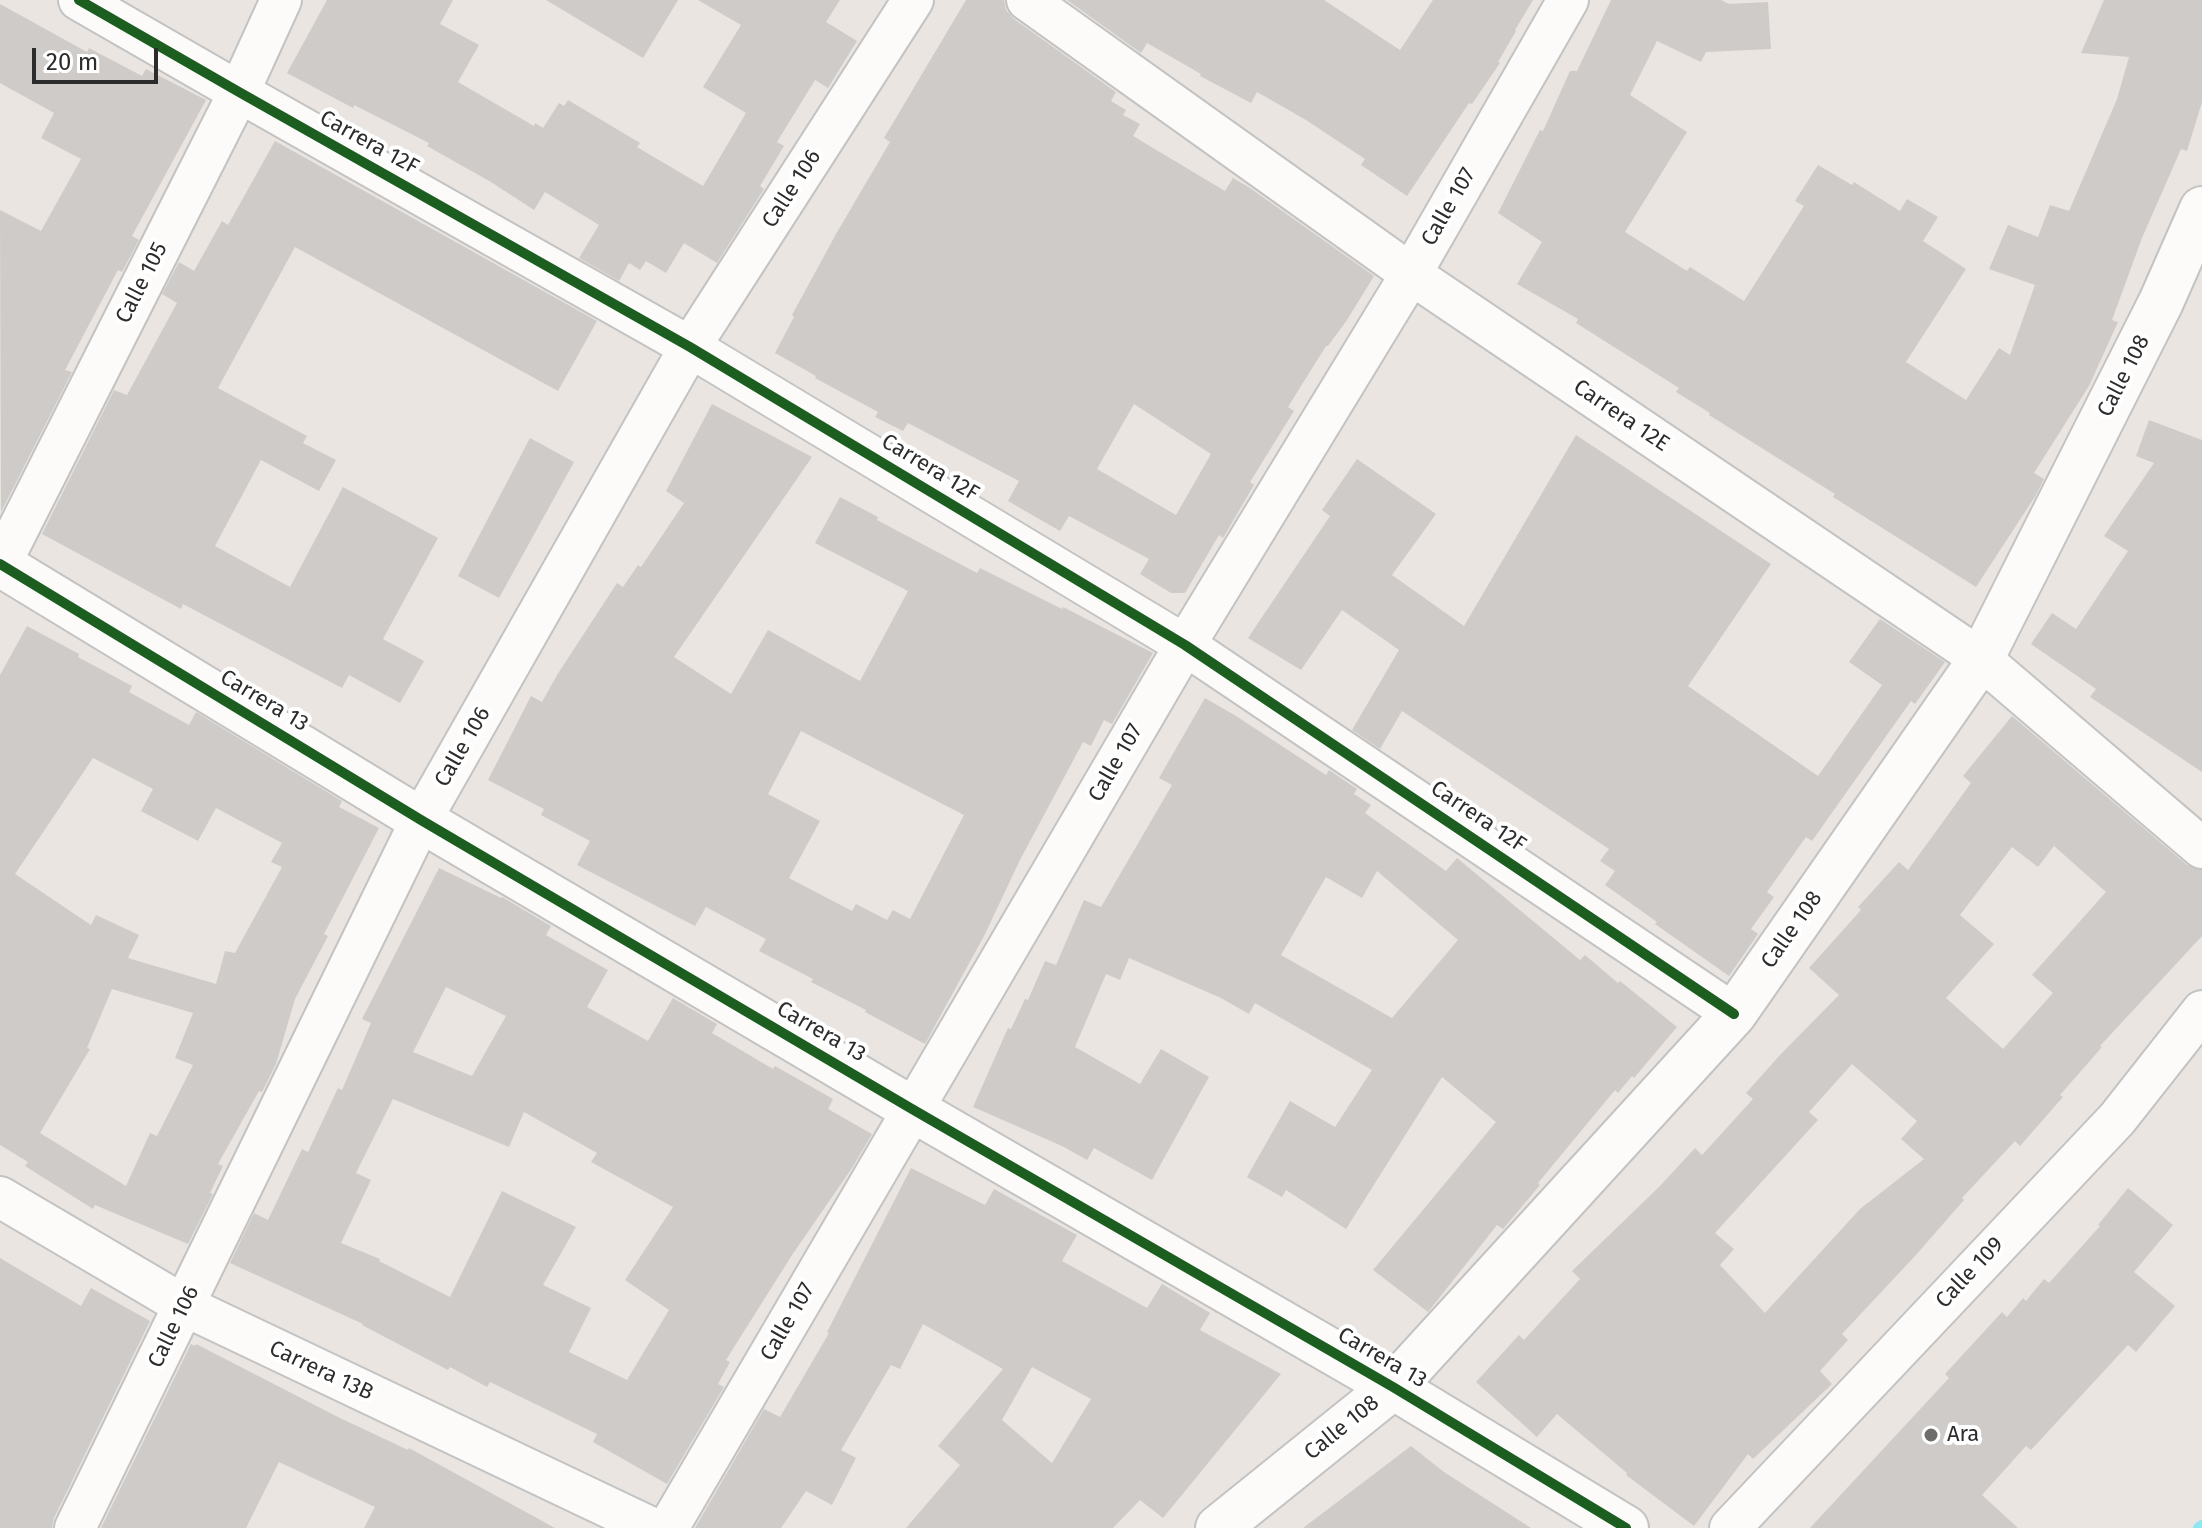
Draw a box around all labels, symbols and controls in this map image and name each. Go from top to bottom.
scale bar [36,32,162,82]
text: 20 m [46,48,98,76]
street label: Carrera 12F [315,105,423,181]
street label: Calle 106 [757,145,827,233]
street label: Calle 107 [1416,163,1482,251]
street label: Calle 105 [110,238,174,328]
street label: Calle 108 [2092,331,2156,421]
street label: Carrera 12E [1568,374,1674,458]
street label: Carrera 12F [876,429,984,507]
street label: Carrera 13 [215,664,313,738]
street label: Calle 106 [430,702,496,792]
street label: Calle 107 [1083,719,1149,807]
street label: Carrera 12F [1425,776,1531,858]
street label: Calle 108 [1756,886,1828,974]
street label: Carrera 13 [772,996,870,1068]
street label: Calle 109 [1930,1232,2010,1314]
street label: Calle 107 [755,1278,821,1366]
street label: Calle 106 [143,1282,205,1372]
street label: Carrera 13 [1333,1322,1431,1394]
street label: Carrera 13B [265,1335,377,1407]
street label: Calle 108 [1299,1390,1385,1466]
place label: Ara [1947,1422,1979,1448]
marker: Ara [1922,1426,1940,1444]

